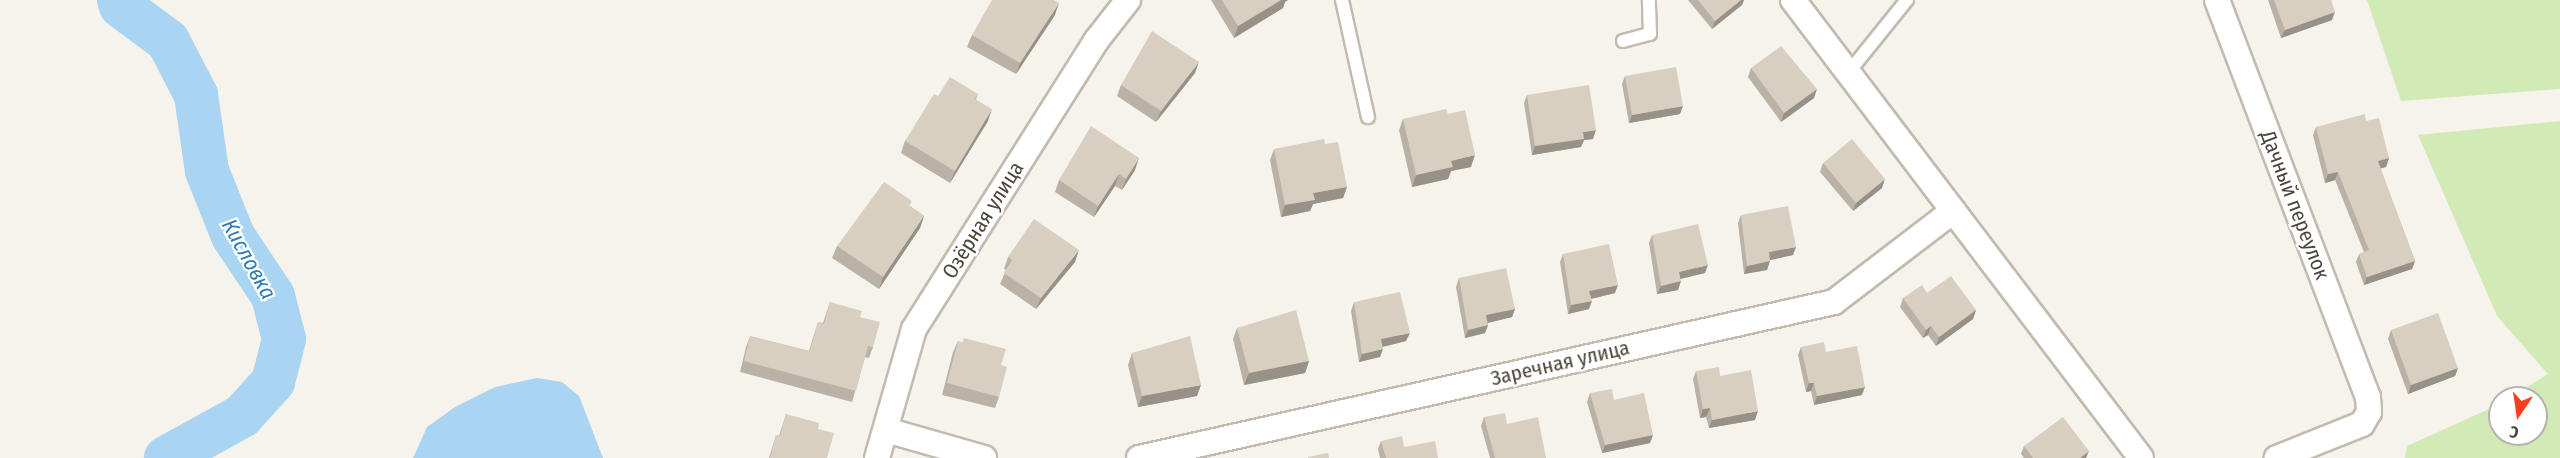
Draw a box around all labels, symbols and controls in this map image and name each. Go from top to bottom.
street label: Дачный переулок [2255,127,2335,283]
street label: Озёрная улица [937,157,1029,283]
water label: Кисловка [216,214,282,304]
street label: Заречная улица [1488,335,1632,391]
north arrow [2488,386,2548,446]
text: С [2508,422,2521,442]

